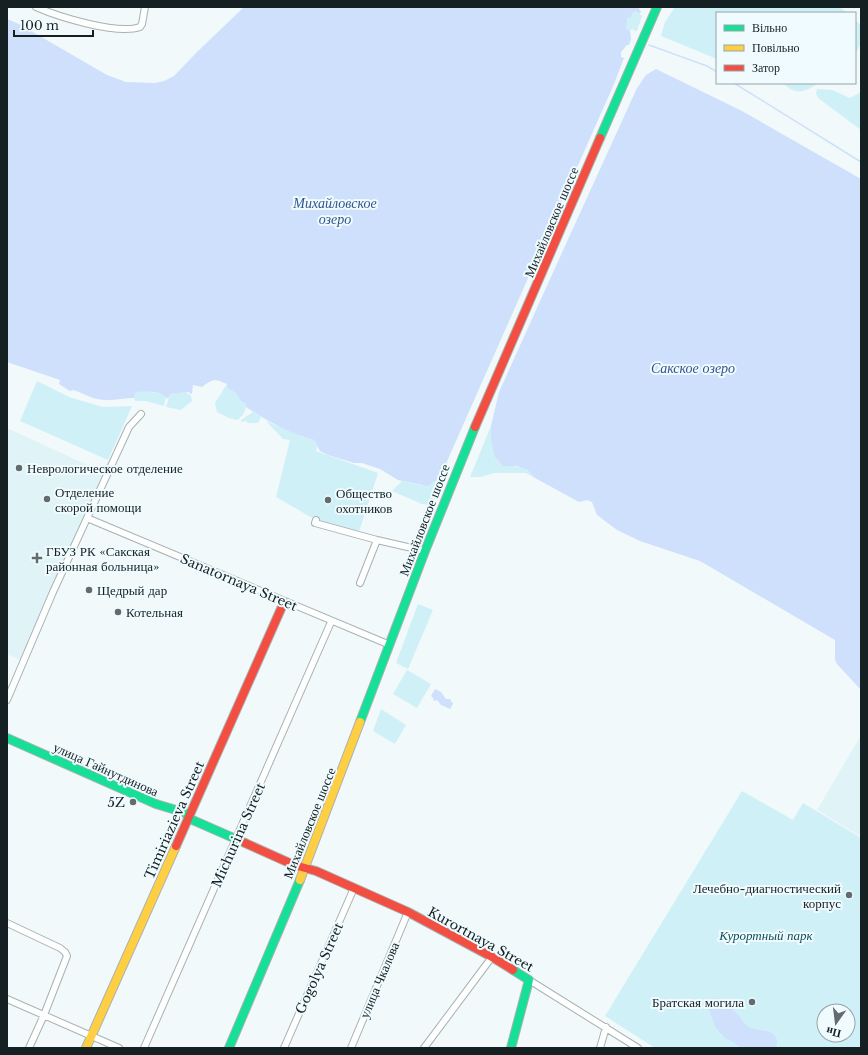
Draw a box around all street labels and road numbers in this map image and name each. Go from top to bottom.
street label: Михайловское шоссе [520,164,583,280]
street label: Михайловское шоссе [395,462,454,579]
street label: Sanatornaya Street [178,550,300,615]
street label: улица Гайнутдинова [51,739,161,800]
street label: Timiriazieva Street [141,759,208,882]
street label: Михайловское шоссе [279,765,340,881]
street label: Michurina Street [208,780,269,890]
street label: Kurortnaya Street [425,903,537,976]
street label: Gogolya Street [292,920,347,1017]
street label: улица Чкалова [356,939,403,1021]

